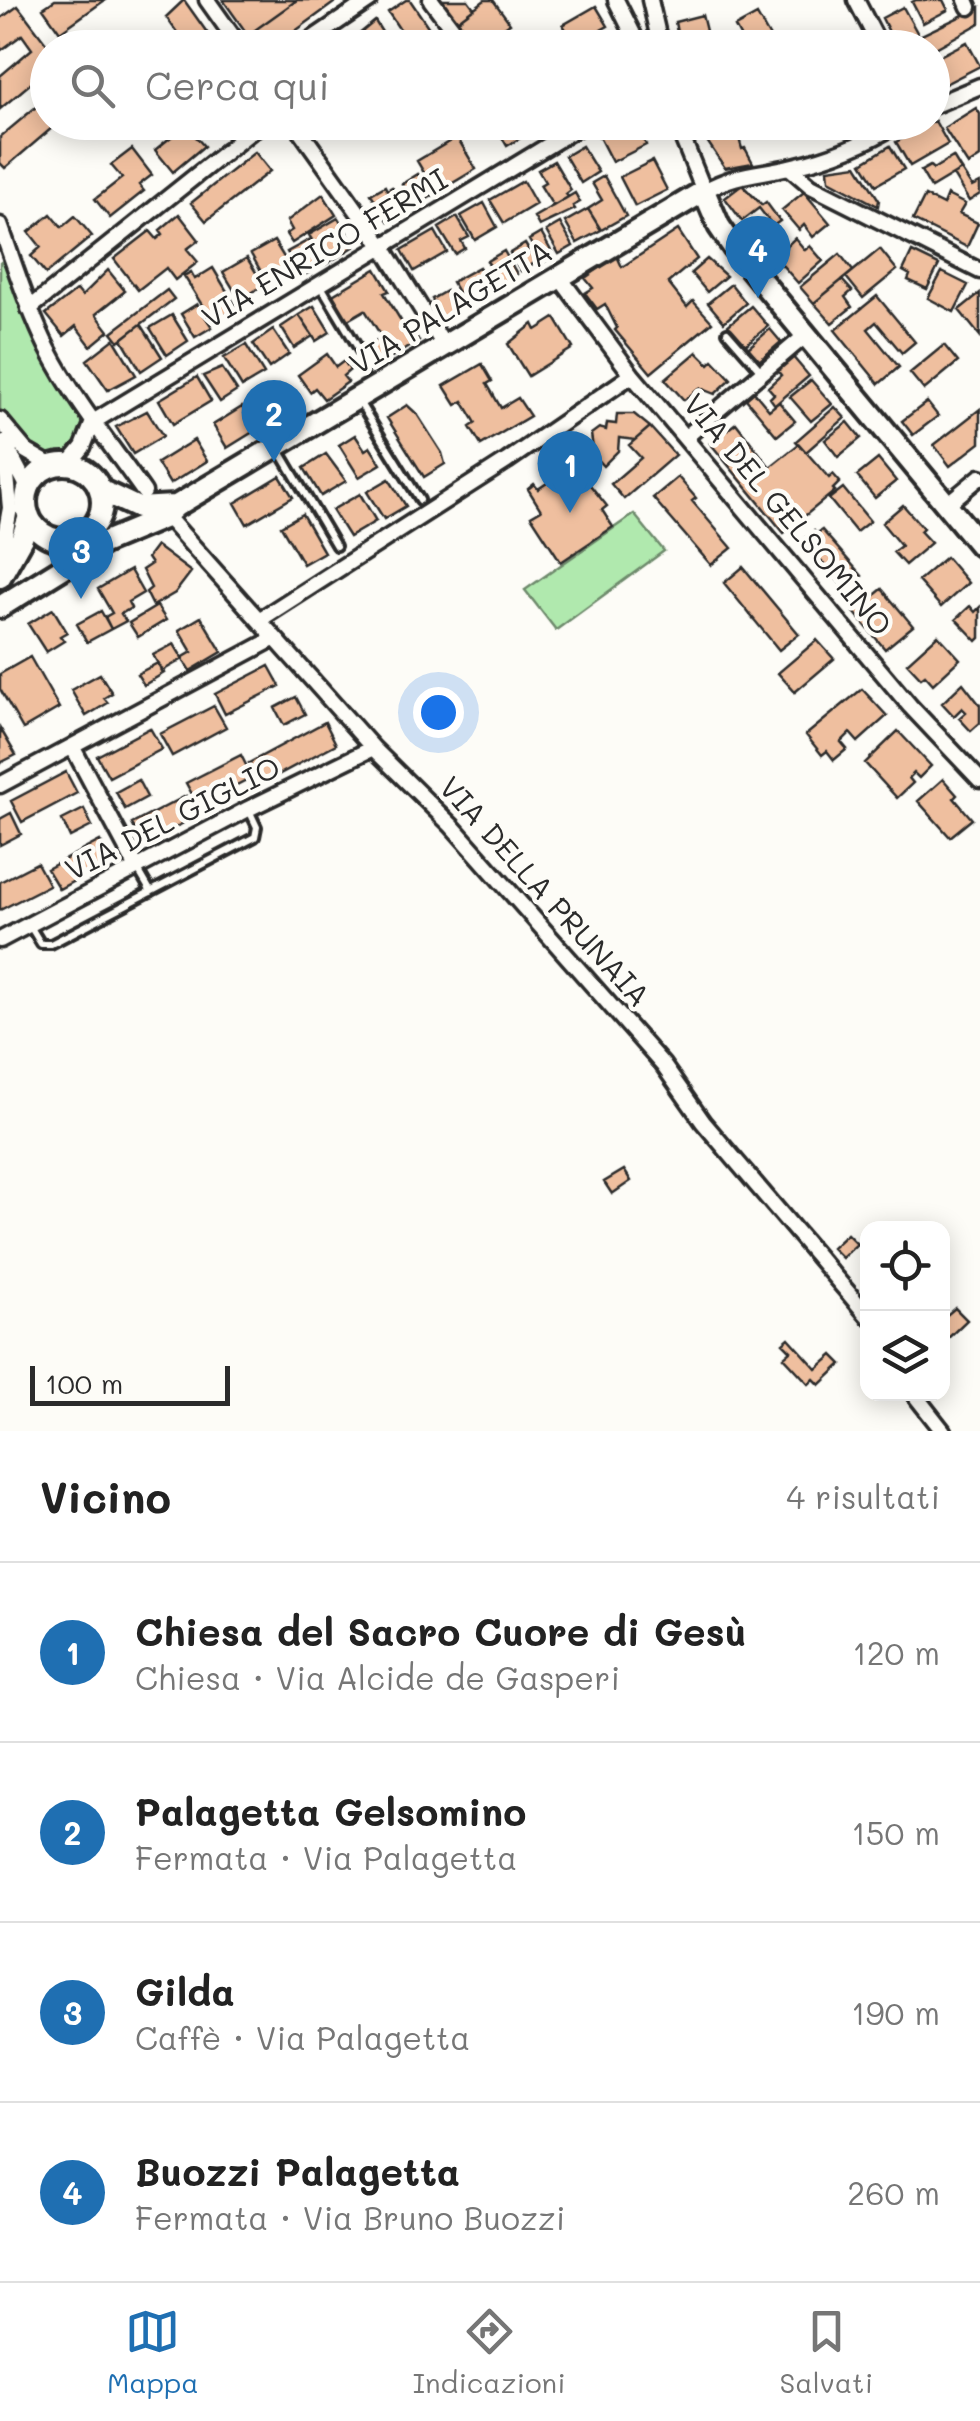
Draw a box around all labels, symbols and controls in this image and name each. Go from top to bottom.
search box [30,30,950,140]
icon: search [65,58,120,113]
text: Cerca qui [145,60,330,110]
street label: VIA ENRICO FERMI [194,158,454,336]
pin: 4 [726,216,790,298]
street label: VIA PALAGETTA [341,230,559,383]
pin: 2 [242,380,306,462]
street label: VIA DEL GELSOMINO [675,384,902,643]
pin: 1 [538,430,602,513]
pin: 3 [48,516,114,599]
your location [413,687,464,738]
street label: VIA DEL GIGLIO [58,746,286,889]
street label: VIA DELLA PRUNAIA [431,767,660,1014]
map controls [860,1221,950,1401]
button: locate [860,1221,950,1311]
button: layers [860,1311,950,1401]
scale bar [30,1361,230,1406]
text: 100 m [45,1365,123,1401]
text: Vicino [40,1469,171,1524]
text: 4 risultati [786,1475,940,1517]
text: Chiesa del Sacro Cuore di Gesù [135,1606,747,1656]
text: 1 [65,1631,80,1673]
text: 120 m [852,1631,940,1673]
text: Chiesa · Via Alcide de Gasperi [135,1656,620,1698]
text: Palagetta Gelsomino [135,1786,526,1836]
text: 2 [64,1811,81,1853]
text: 150 m [852,1811,940,1853]
text: Fermata · Via Palagetta [135,1836,517,1878]
text: Gilda [135,1966,235,2016]
text: 3 [63,1991,82,2033]
text: 190 m [851,1991,940,2033]
text: Caffè · Via Palagetta [135,2016,470,2058]
text: Buozzi Palagetta [135,2146,460,2196]
text: 4 [62,2171,83,2213]
text: 260 m [847,2171,940,2213]
text: Fermata · Via Bruno Buozzi [135,2196,565,2238]
tab: Mappa [107,2304,199,2400]
tab: Indicazioni [413,2304,566,2400]
tab: Salvati [780,2304,873,2400]

